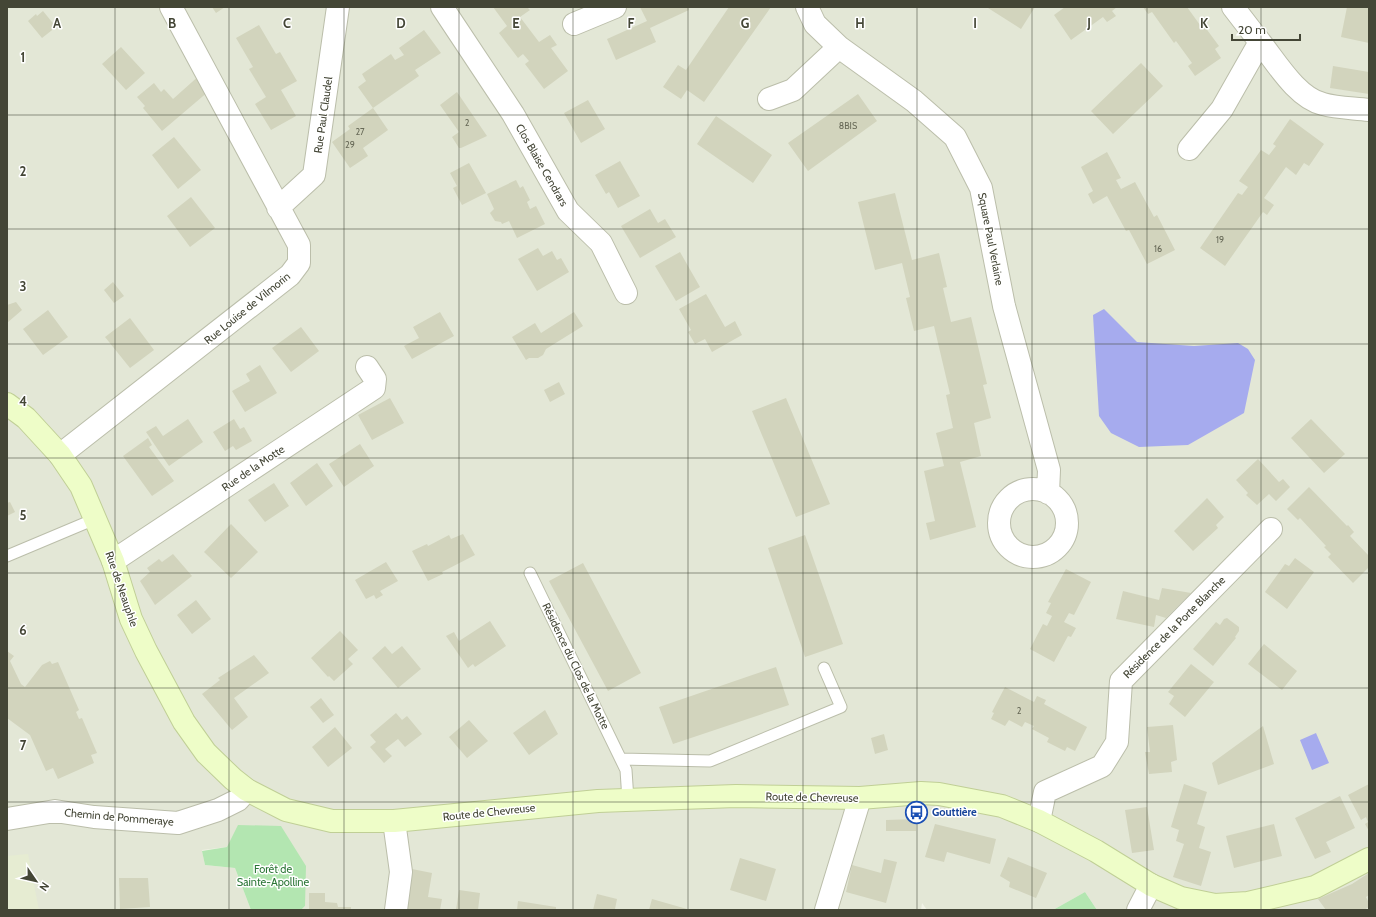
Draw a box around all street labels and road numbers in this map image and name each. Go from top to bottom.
street label: Rue Paul Claudel [311,75,335,154]
street label: Clos Blaise Cendrars [513,121,572,209]
street label: Square Paul Verlaine [975,191,1007,287]
street label: Rue Louise de Vilmorin [201,269,293,347]
street label: Rue de la Motte [219,442,287,494]
street label: Rue de Neauphle [103,549,142,629]
street label: Résidence de la Porte Blanche [1120,573,1228,681]
street label: Résidence du Clos de la Motte [539,600,613,732]
street label: Route de Chevreuse [765,789,859,805]
street label: Route de Chevreuse [442,800,536,824]
street label: Chemin de Pommeraye [64,805,175,829]

